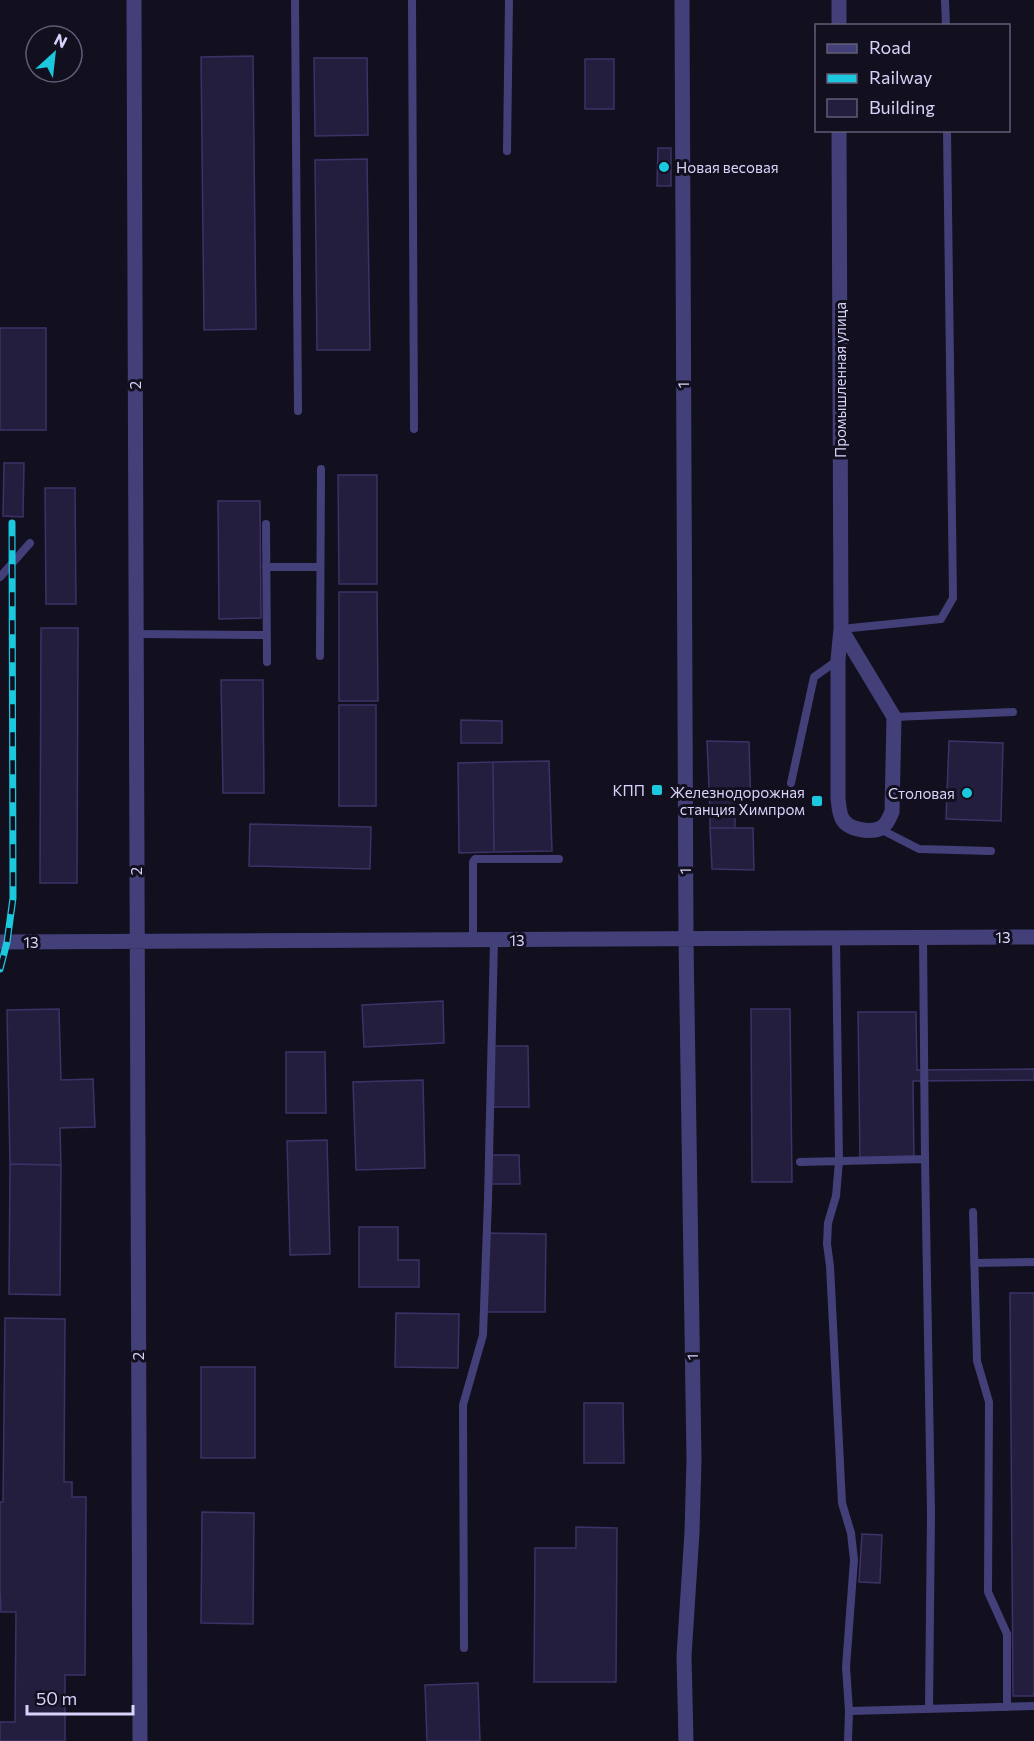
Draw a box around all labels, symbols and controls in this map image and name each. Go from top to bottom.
north arrow [24,24,84,84]
legend [815,24,1010,132]
text: N [51,29,71,51]
text: Road [869,36,911,58]
text: Railway [869,66,932,88]
text: Building [869,96,935,118]
place label: Новая весовая [676,158,779,176]
marker: Новая весовая [657,160,671,174]
street label: Промышленная улица [831,302,849,458]
street label: 2 [126,381,144,389]
street label: 1 [674,382,692,388]
place label: КПП [613,781,645,799]
marker: КПП [650,783,664,797]
place label: Железнодорожная станция Химпром [670,783,805,818]
place label: Столовая [888,784,955,802]
marker: Столовая [960,786,974,800]
marker: Железнодорожная станция Химпром [810,794,824,808]
street label: 2 [127,867,145,875]
street label: 1 [676,868,694,874]
street label: 13 [996,928,1010,946]
street label: 13 [510,931,524,949]
street label: 13 [24,933,38,951]
street label: 2 [129,1352,147,1360]
street label: 1 [683,1354,701,1360]
scale bar [27,1678,134,1716]
text: 50 m [36,1687,77,1709]

